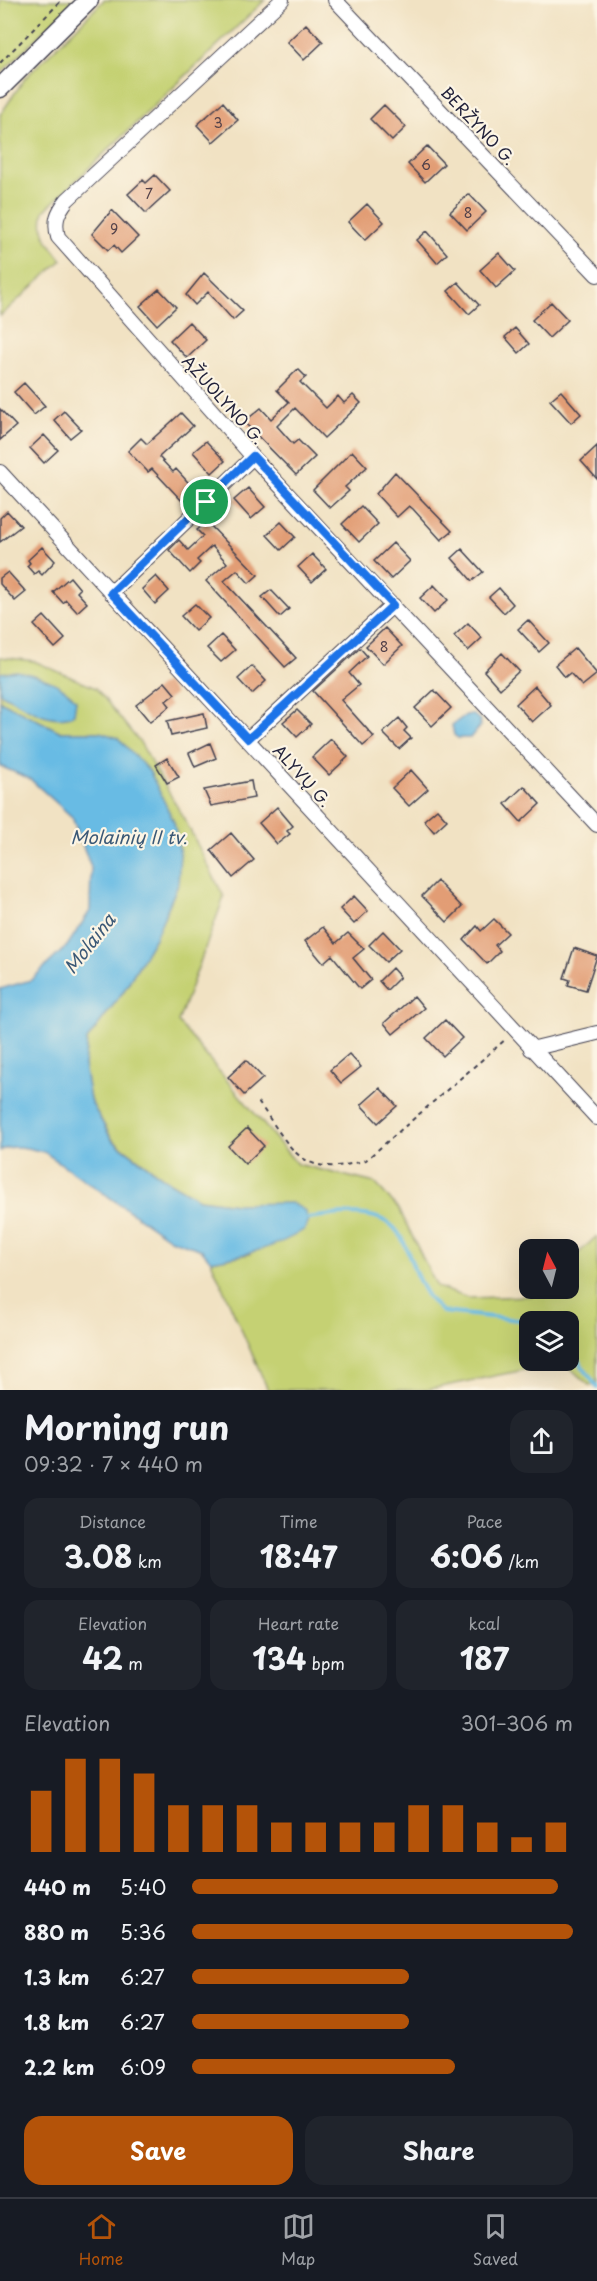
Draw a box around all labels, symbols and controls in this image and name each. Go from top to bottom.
street label: BERŽYNO G. [436,80,522,170]
house number: 3 [213,112,223,133]
house number: 6 [421,154,431,175]
house number: 7 [145,183,153,204]
house number: 8 [464,202,472,223]
house number: 9 [110,218,118,239]
street label: ĄŽUOLYNO G. [177,349,271,449]
pin [180,476,231,527]
icon: arrive [189,485,222,518]
house number: 8 [380,636,388,657]
street label: ALYVŲ G. [268,738,338,812]
water label: Molainių II tv. [71,823,187,850]
water label: Molaina [57,907,122,979]
north arrow [519,1239,579,1299]
map controls [519,1239,579,1371]
button: layers [519,1311,579,1371]
text: Morning run [24,1401,229,1451]
button: share [510,1410,573,1473]
text: 09:32 · 7 × 440 m [24,1449,203,1479]
text: Distance [79,1509,146,1533]
text: Time [280,1509,317,1533]
text: Pace [466,1509,503,1533]
text: 3.08 [63,1533,132,1578]
text: 18:47 [260,1533,337,1578]
text: 6:06 [430,1533,503,1578]
text: km [132,1549,162,1573]
text: /km [503,1549,539,1573]
text: Elevation [78,1611,147,1635]
text: Heart rate [258,1611,339,1635]
text: kcal [469,1611,500,1635]
text: 42 [82,1635,123,1680]
text: 134 [252,1635,307,1680]
text: 187 [460,1635,509,1680]
text: m [123,1651,143,1675]
text: bpm [307,1651,345,1675]
text: Elevation [24,1708,110,1738]
text: 301–306 m [461,1708,573,1738]
text: 440 m [24,1872,91,1902]
text: 5:40 [120,1872,166,1902]
text: 880 m [24,1917,89,1947]
text: 5:36 [120,1917,166,1947]
text: 1.3 km [24,1962,90,1992]
text: 6:27 [120,1962,165,1992]
text: 1.8 km [24,2007,89,2037]
text: 6:27 [120,2007,165,2037]
text: 2.2 km [24,2052,94,2082]
text: 6:09 [120,2052,166,2082]
button: Save [24,2116,293,2185]
button: Share [305,2116,573,2185]
tab: Home [79,2210,123,2270]
tab: Map [281,2210,315,2270]
tab: Saved [473,2210,518,2270]

